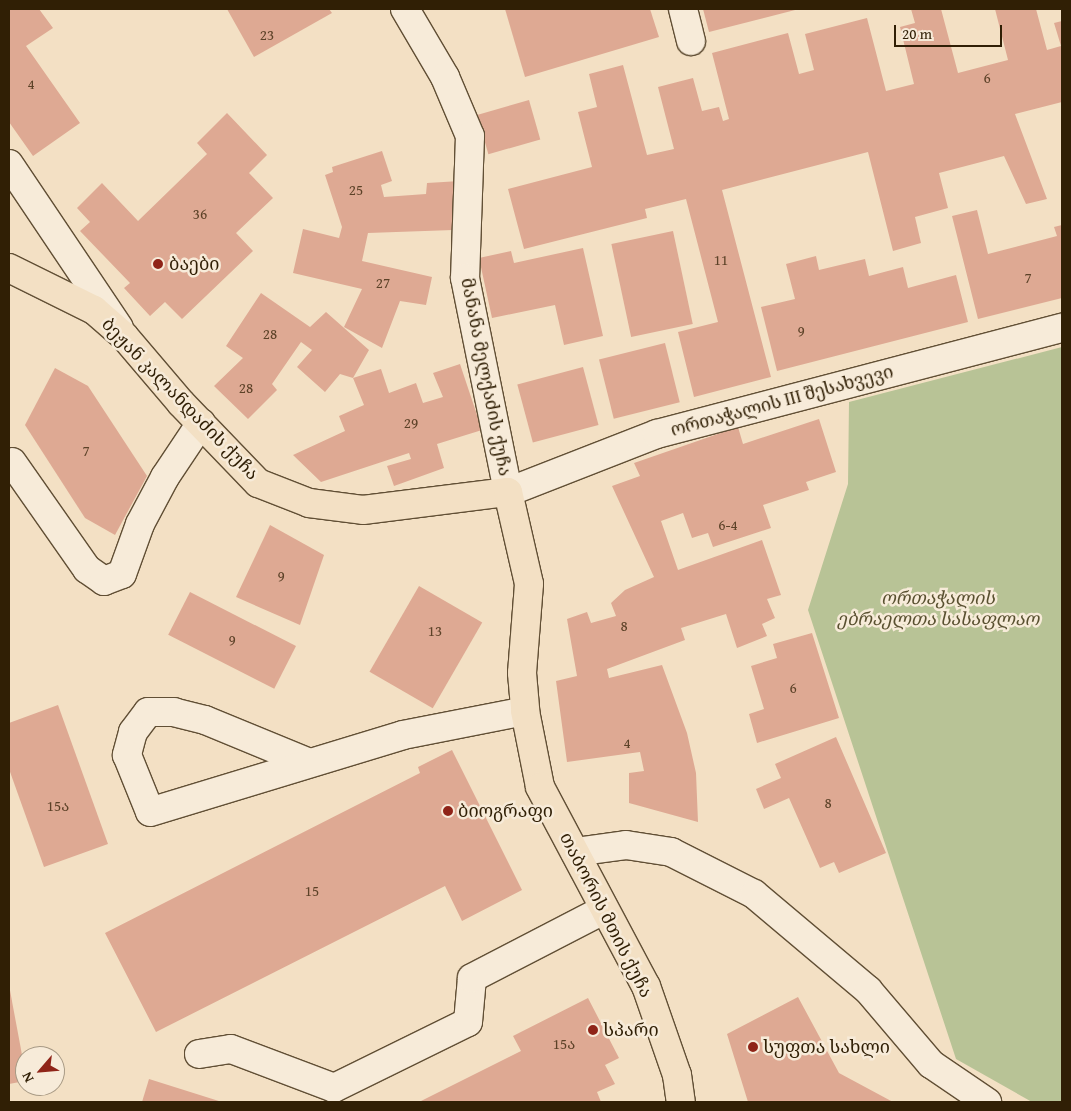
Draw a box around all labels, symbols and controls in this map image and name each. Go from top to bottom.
scale bar [896,15,1004,47]
text: 20 m [902,23,932,44]
house number: 23 [260,26,274,44]
house number: 6 [983,69,991,87]
house number: 4 [27,75,35,93]
house number: 25 [349,181,363,199]
house number: 36 [193,205,207,223]
house number: 11 [714,251,728,269]
place label: ბაები [169,253,220,275]
marker: ბაები [151,257,165,271]
house number: 7 [1024,269,1032,287]
house number: 27 [376,274,390,292]
street label: მანანა მელქაძის ქუჩა [456,276,516,478]
street label: ბეჟან კალანდაძის ქუჩა [97,314,263,484]
house number: 9 [797,322,805,340]
house number: 28 [263,325,277,343]
street label: ორთაჭალის III შესახვევი [668,361,896,441]
house number: 28 [239,379,253,397]
house number: 29 [404,414,418,432]
house number: 7 [82,442,90,460]
house number: 6-4 [718,516,738,534]
house number: 9 [277,567,285,585]
park label: ორთაჭალის ებრაელთა სასაფლაო [837,588,1039,630]
house number: 8 [620,617,628,635]
house number: 13 [428,622,442,640]
house number: 9 [228,631,236,649]
house number: 6 [789,679,797,697]
house number: 4 [623,734,631,752]
house number: 8 [824,794,832,812]
house number: 15ა [47,797,69,815]
place label: ბიოგრაფი [458,800,553,822]
marker: ბიოგრაფი [442,805,454,817]
street label: თაბორის მთის ქუჩა [555,829,657,1001]
house number: 15 [305,882,319,900]
place label: სპარი [603,1019,659,1041]
marker: სპარი [587,1024,599,1036]
house number: 15ა [553,1035,575,1053]
place label: სუფთა სახლი [763,1036,890,1058]
marker: სუფთა სახლი [747,1041,759,1053]
north arrow [15,1046,65,1096]
text: N [16,1069,39,1086]

